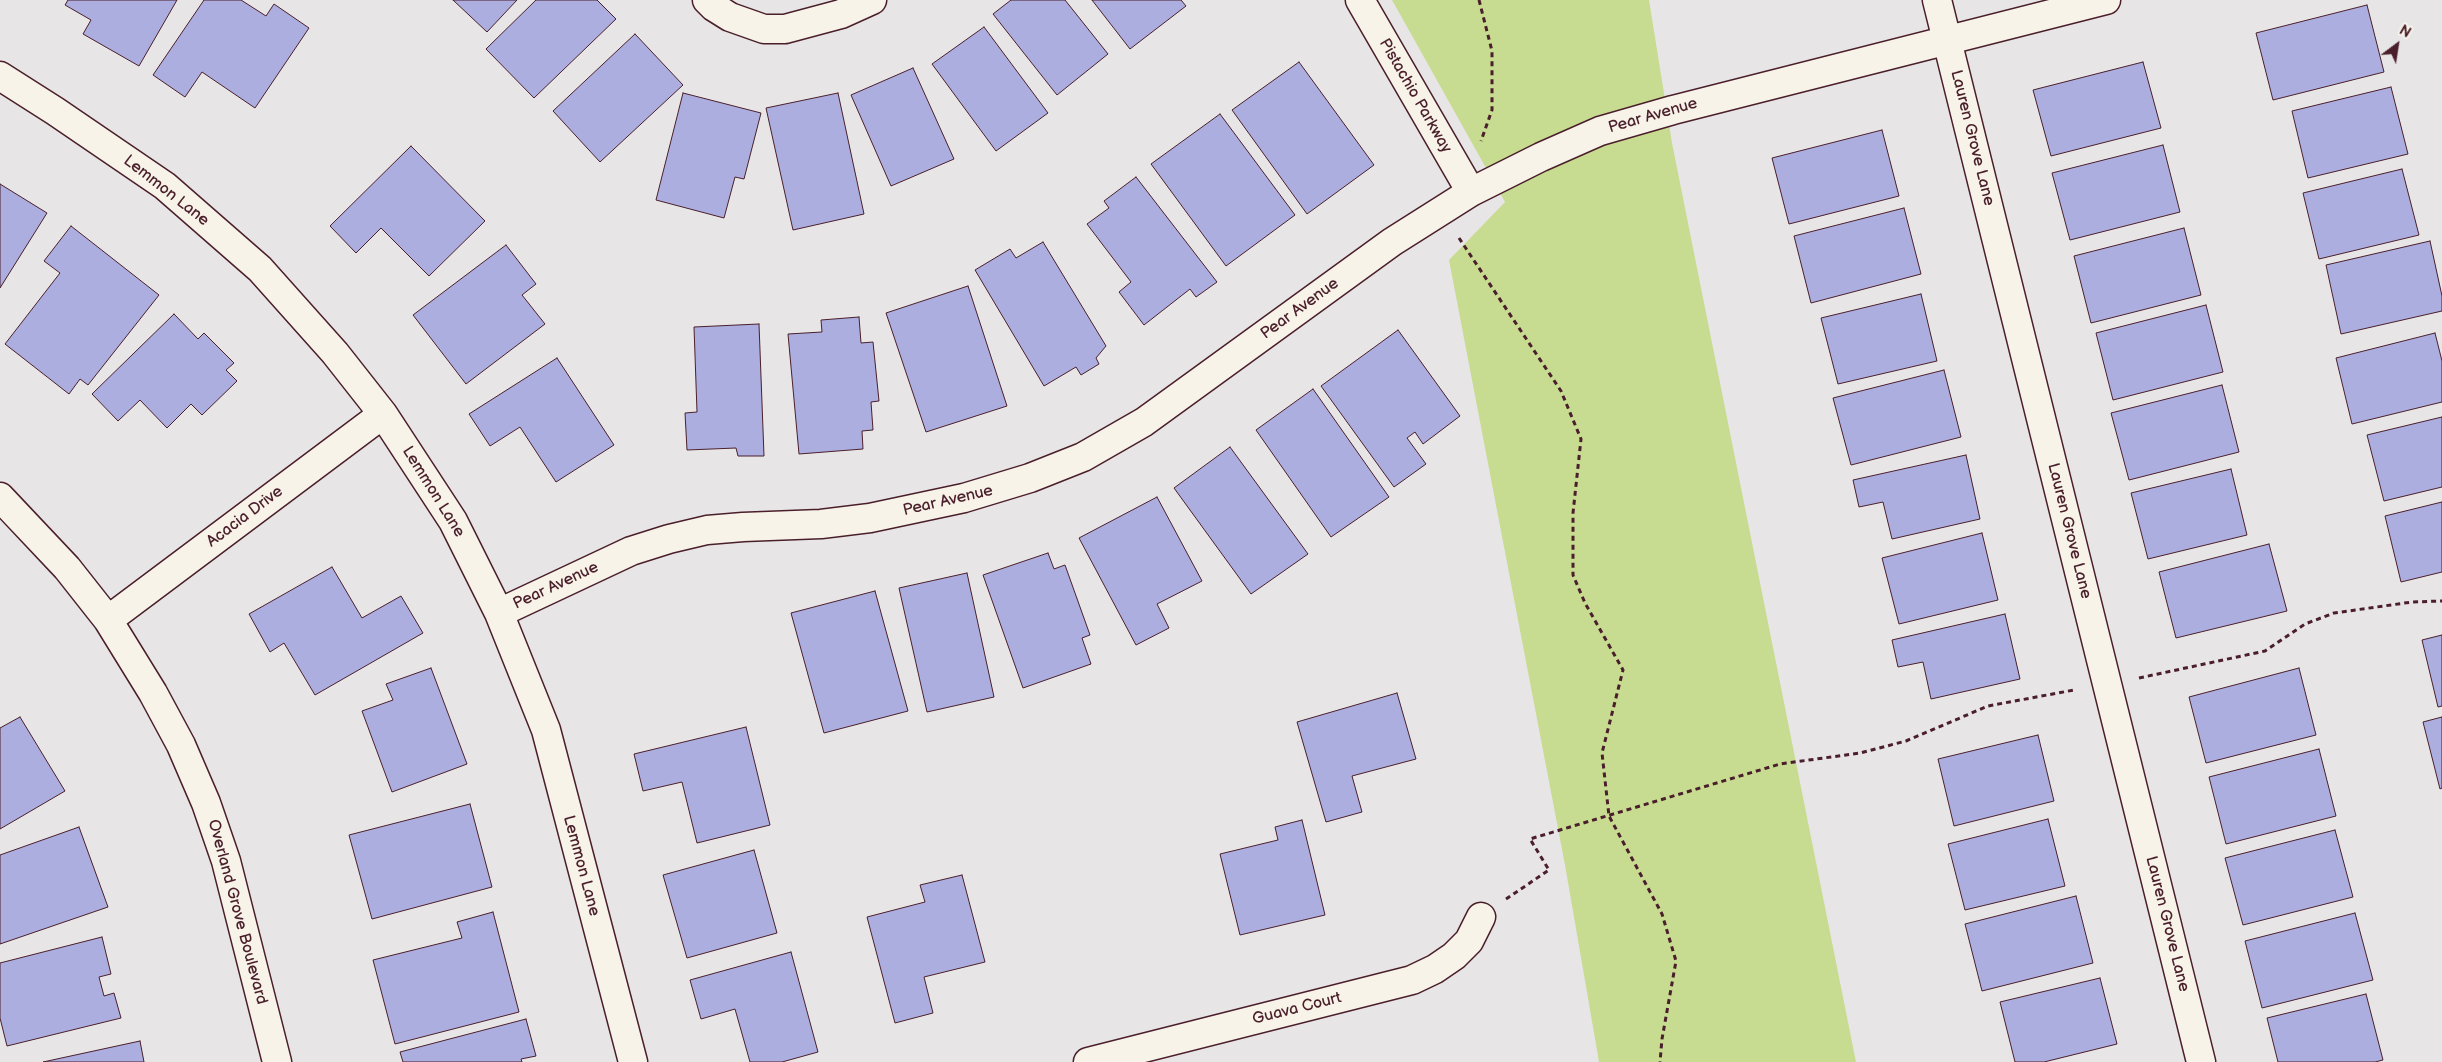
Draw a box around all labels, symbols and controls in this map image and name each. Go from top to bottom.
north arrow [2372,20,2422,70]
text: N [2396,22,2414,42]
street label: Pistachio Parkway [1375,35,1455,157]
street label: Lauren Grove Lane [1946,68,1998,208]
street label: Pear Avenue [1606,94,1700,138]
street label: Lemmon Lane [119,152,213,230]
street label: Pear Avenue [1257,274,1343,344]
street label: Lemmon Lane [397,443,469,541]
street label: Lauren Grove Lane [2043,461,2095,601]
street label: Pear Avenue [901,481,995,521]
street label: Acacia Drive [203,482,287,552]
street label: Pear Avenue [510,558,602,614]
street label: Lemmon Lane [558,814,604,918]
street label: Overland Grove Boulevard [203,817,271,1007]
street label: Lauren Grove Lane [2141,854,2193,994]
street label: Guava Court [1251,989,1343,1029]

